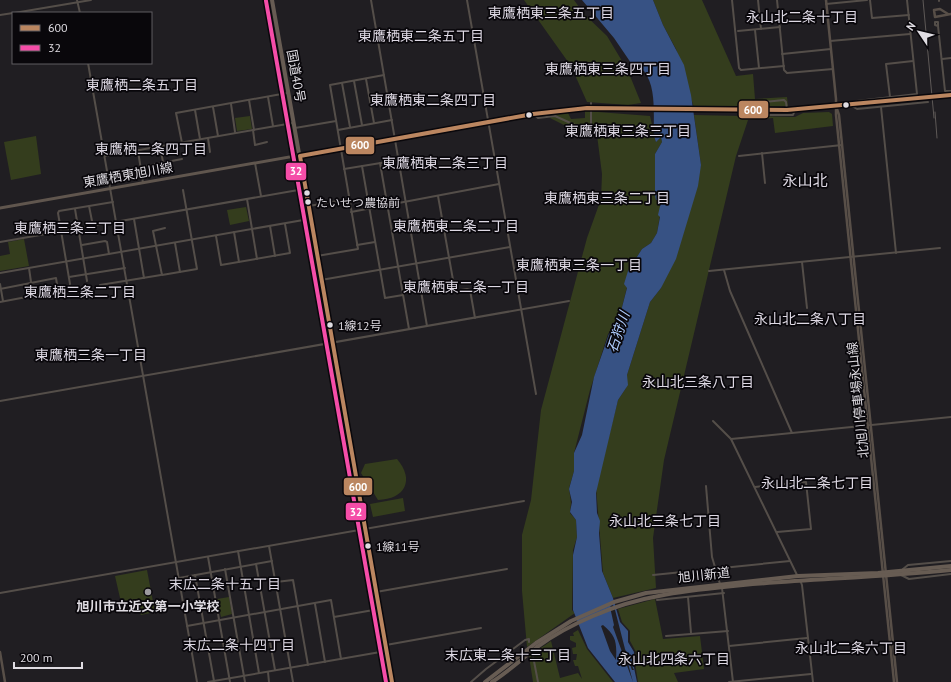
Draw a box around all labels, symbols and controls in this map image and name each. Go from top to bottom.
district label: 東鷹栖東三条五丁目 [488,4,614,22]
district label: 永山北二条十丁目 [746,8,858,26]
legend [12,12,152,64]
north arrow [899,12,939,52]
text: N [903,19,919,33]
text: 600 [48,20,68,35]
district label: 東鷹栖東二条五丁目 [358,27,484,45]
text: 32 [48,40,61,55]
street label: 国道40号 [283,48,309,104]
district label: 東鷹栖東三条四丁目 [545,60,671,78]
district label: 東鷹栖二条五丁目 [86,76,198,94]
district label: 東鷹栖東二条四丁目 [370,91,496,109]
line badge: 600 [738,100,769,119]
unlabelled marker [841,100,851,110]
text: 600 [744,103,762,117]
unlabelled marker [524,110,534,120]
district label: 東鷹栖東三条三丁目 [565,122,691,140]
line badge: 600 [345,136,375,155]
text: 600 [351,138,369,152]
district label: 東鷹栖二条四丁目 [95,140,207,158]
district label: 東鷹栖東二条三丁目 [382,154,508,172]
street label: 東鷹栖東旭川線 [82,159,174,191]
line badge: 32 [285,162,307,181]
text: 32 [290,164,302,178]
district label: 永山北 [782,171,828,190]
unlabelled marker [302,188,312,198]
district label: 東鷹栖東三条二丁目 [544,189,670,207]
place label: たいせつ農協前 [316,195,400,210]
marker: たいせつ農協前 [303,197,313,207]
district label: 東鷹栖東二条二丁目 [393,217,519,235]
district label: 東鷹栖三条三丁目 [14,219,126,237]
district label: 東鷹栖東三条一丁目 [516,256,642,274]
district label: 東鷹栖東二条一丁目 [403,278,529,296]
district label: 東鷹栖三条二丁目 [24,283,136,301]
water label: 石狩川 [603,307,634,355]
district label: 永山北二条八丁目 [754,310,866,328]
place label: 1線12号 [338,318,382,333]
marker: 1線12号 [325,320,335,330]
street label: 北旭川停車場永山線 [843,341,873,459]
district label: 東鷹栖三条一丁目 [35,346,147,364]
district label: 永山北三条八丁目 [642,373,754,391]
district label: 永山北二条七丁目 [761,474,873,492]
line badge: 600 [343,477,373,496]
text: 600 [349,480,367,494]
line badge: 32 [345,502,367,521]
text: 32 [350,505,362,519]
district label: 永山北三条七丁目 [609,512,721,530]
place label: 1線11号 [376,539,420,554]
marker: 1線11号 [363,541,373,551]
street label: 旭川新道 [677,564,731,586]
district label: 末広二条十五丁目 [169,575,281,593]
marker: 旭川市立近文第一小学校 [143,587,153,597]
place label: 旭川市立近文第一小学校 [76,598,220,615]
district label: 末広二条十四丁目 [183,636,295,654]
district label: 永山北二条六丁目 [795,639,907,657]
scale bar [14,644,82,670]
district label: 末広東二条十三丁目 [445,646,571,664]
text: 200 m [20,650,53,665]
district label: 永山北四条六丁目 [618,650,730,668]

